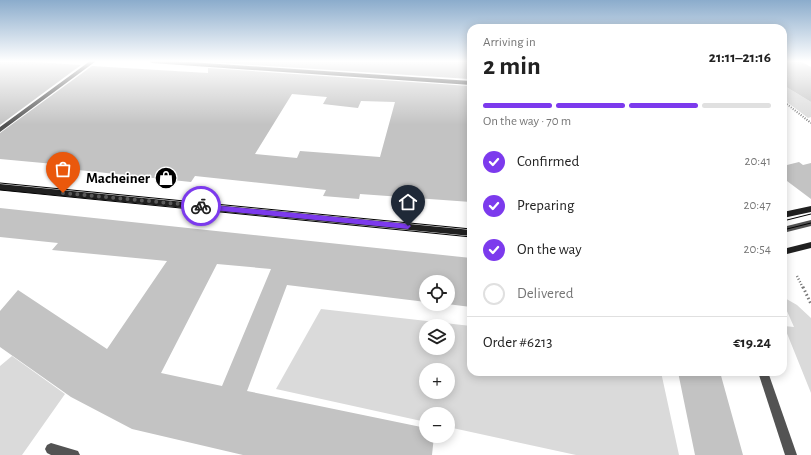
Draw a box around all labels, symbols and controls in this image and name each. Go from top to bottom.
text: Arriving in [483,36,536,49]
text: 21:11–21:16 [709,50,771,65]
text: 2 min [483,53,541,79]
text: On the way · 70 m [483,115,571,128]
icon: check [483,151,505,173]
pin [46,152,80,193]
text: Confirmed [517,154,579,169]
text: 20:41 [745,155,771,168]
icon: bag [52,158,74,180]
shop icon: Macheiner [153,165,179,191]
place label: Macheiner [86,171,151,186]
pin [391,185,425,226]
courier [181,186,221,226]
icon: home [397,191,419,213]
icon: bike [190,195,212,217]
icon: check [483,195,505,217]
text: Preparing [517,198,574,213]
text: 20:47 [744,199,771,212]
icon: check [483,239,505,261]
text: On the way [517,242,582,257]
text: 20:54 [744,243,771,256]
map controls [419,275,455,443]
button: locate [419,275,455,311]
text: Delivered [517,286,574,301]
button: layers [419,319,455,355]
text: Order #6213 [483,335,552,350]
text: €19.24 [733,335,771,350]
button: + [419,363,455,399]
button: − [419,407,455,443]

